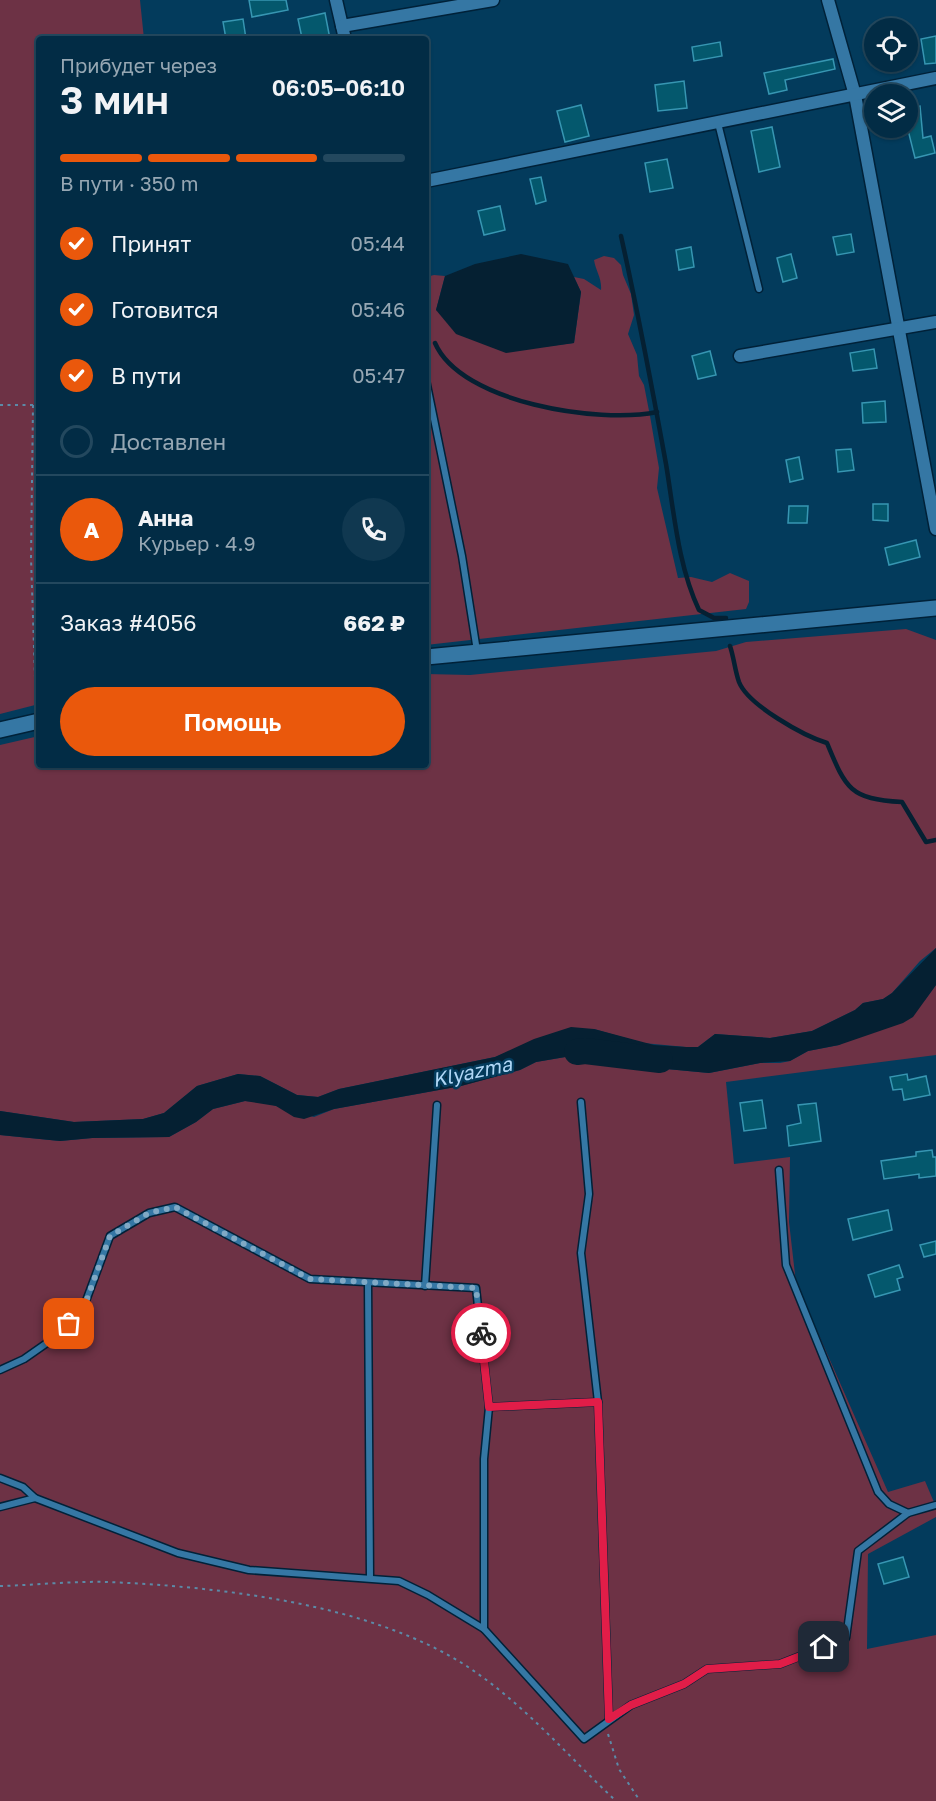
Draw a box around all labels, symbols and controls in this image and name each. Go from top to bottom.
map controls [864,18,918,138]
button: locate [864,18,918,72]
text: Прибудет через [60,53,217,77]
text: 06:05–06:10 [272,74,405,101]
text: 3 мин [60,76,169,123]
button: layers [864,84,918,138]
text: В пути · 350 m [60,171,198,195]
icon: check [60,227,93,260]
text: Принят [111,230,191,257]
text: 05:44 [351,231,405,255]
icon: check [60,293,93,326]
text: Готовится [111,296,219,323]
text: 05:46 [351,297,405,321]
icon: check [60,359,93,392]
text: В пути [111,362,181,389]
text: 05:47 [352,363,405,387]
text: Доставлен [111,428,226,455]
button: phone [342,498,405,561]
text: Анна [138,504,193,531]
text: А [84,516,99,543]
text: Курьер · 4.9 [138,531,256,555]
text: Заказ #4056 [60,609,197,636]
text: 662 ₽ [343,609,405,636]
button: Помощь [60,687,405,756]
water label: Klyazma [430,1051,515,1092]
pin [43,1298,94,1349]
courier [451,1303,511,1363]
icon: bag [52,1307,85,1340]
icon: bike [465,1317,498,1350]
pin [798,1621,849,1672]
icon: home [807,1630,840,1663]

